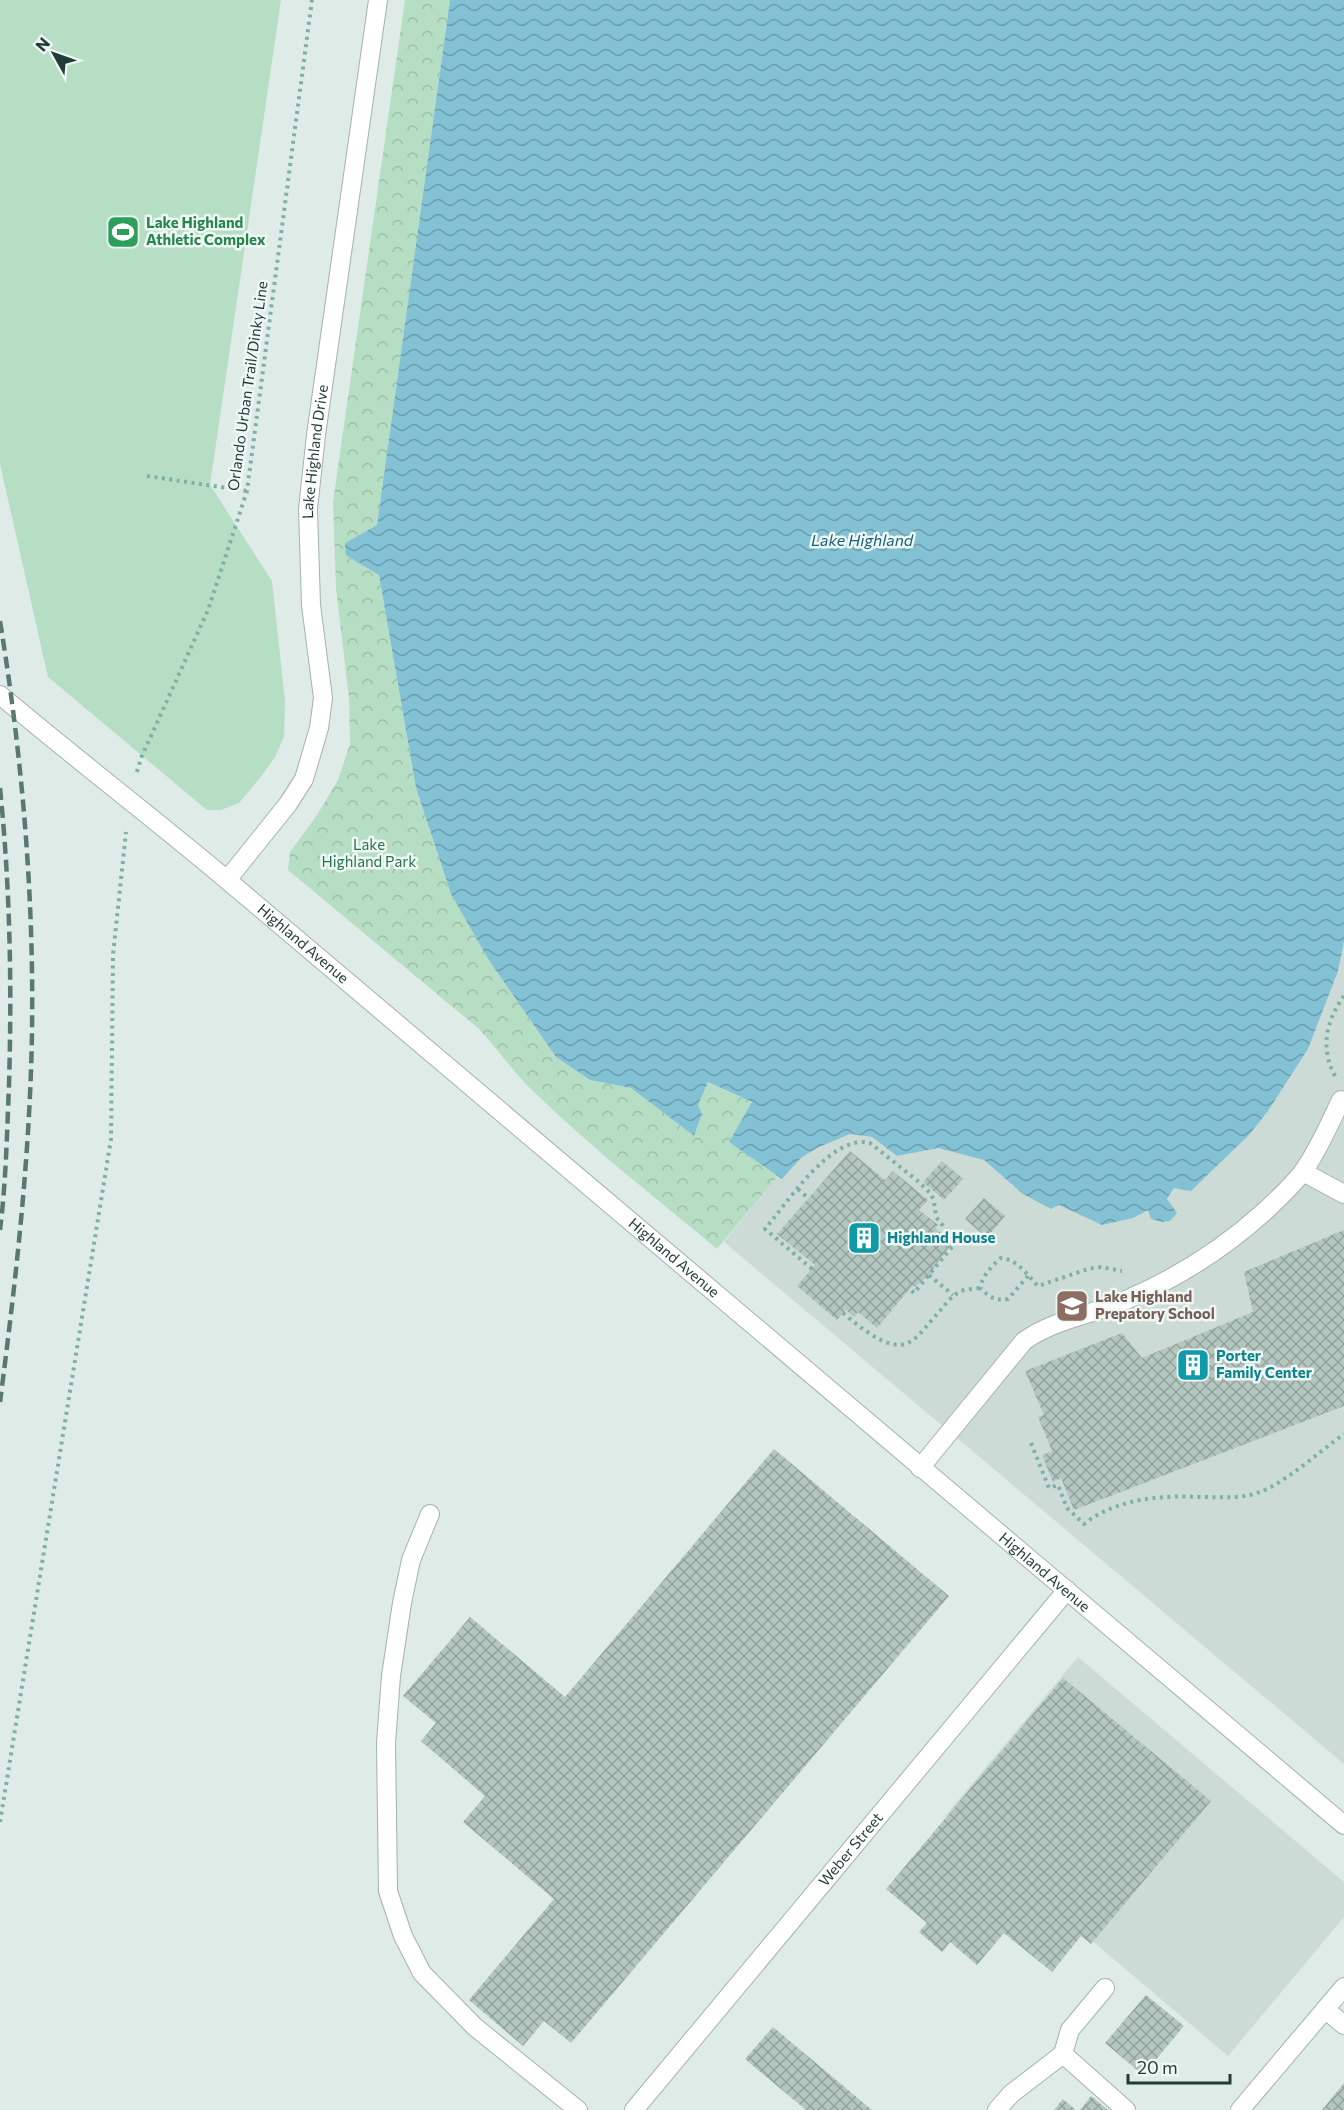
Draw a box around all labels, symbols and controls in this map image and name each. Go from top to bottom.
north arrow [24,24,84,84]
text: N [31,33,53,55]
place label: Lake Highland Athletic Complex [146,213,266,248]
sports icon: Lake Highland Athletic Complex [105,214,141,250]
street label: Orlando Urban Trail/Dinky Line [223,280,271,492]
street label: Lake Highland Drive [298,383,331,519]
water label: Lake Highland [811,530,914,549]
park label: Lake Highland Park [322,835,417,870]
street label: Highland Avenue [254,900,353,987]
street label: Highland Avenue [625,1213,724,1301]
building icon: Highland House [846,1220,882,1256]
place label: Highland House [887,1228,995,1246]
place label: Lake Highland Prepatory School [1095,1287,1215,1322]
school or university icon: Lake Highland Prepatory School [1054,1288,1090,1324]
place label: Porter Family Center [1216,1346,1312,1381]
building icon: Porter Family Center [1175,1347,1211,1383]
street label: Highland Avenue [996,1528,1094,1615]
street label: Weber Street [814,1808,886,1889]
scale bar [1128,2047,1230,2085]
text: 20 m [1137,2056,1178,2078]

